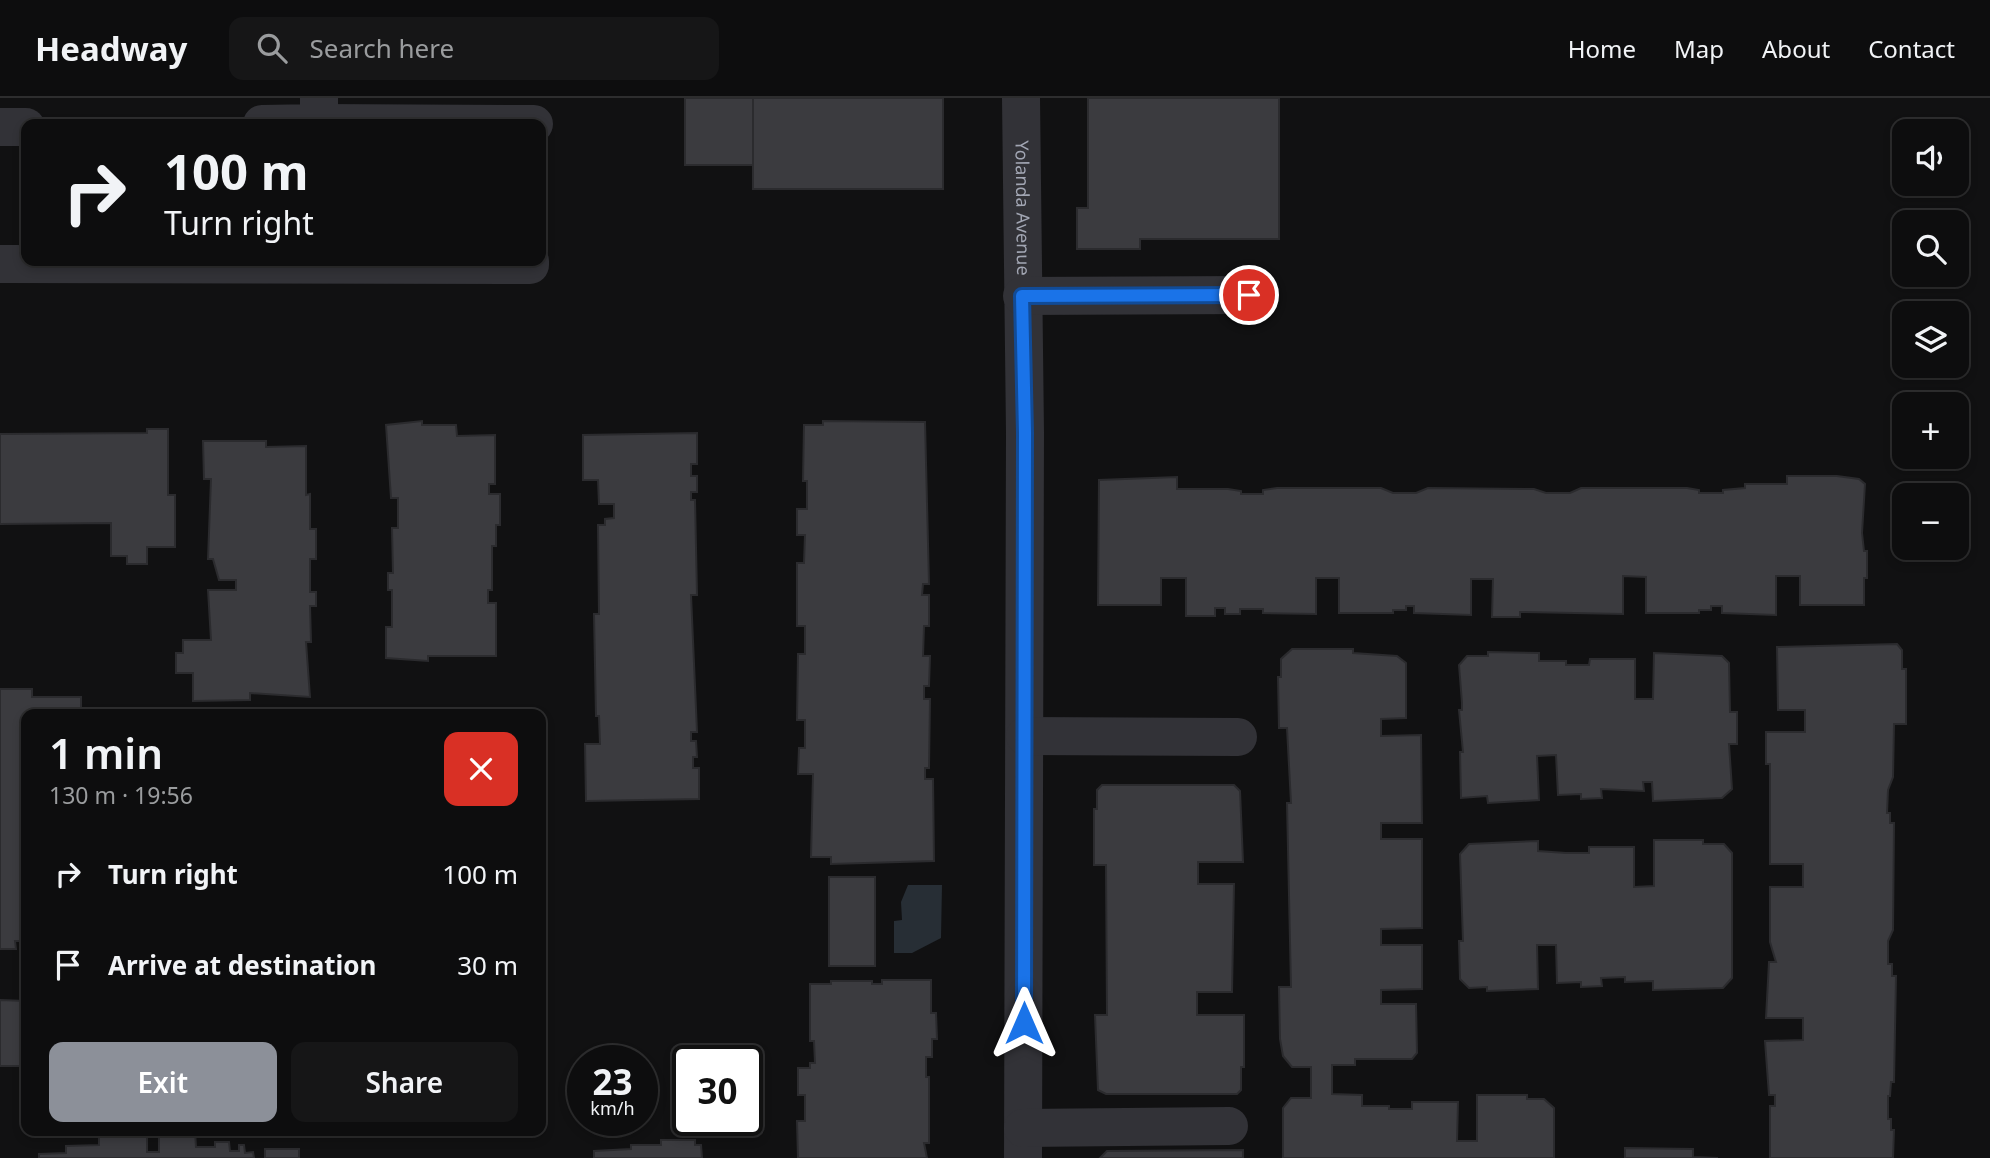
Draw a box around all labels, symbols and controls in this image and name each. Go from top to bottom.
search box [229,17,719,80]
text: Headway [35,26,187,71]
icon: search [253,29,291,67]
text: Search here [309,30,454,66]
text: Home [1568,32,1636,65]
text: Map [1674,32,1724,65]
text: About [1762,32,1830,65]
text: Contact [1868,32,1955,65]
map controls [1892,119,1969,560]
button: sound [1892,119,1969,196]
text: 100 m [164,138,309,204]
street label: Yolanda Avenue [1011,140,1036,276]
icon: right [49,147,140,238]
text: Turn right [164,201,314,244]
button: search [1892,210,1969,287]
pin [1219,265,1279,325]
icon: arrive [1230,276,1268,314]
button: layers [1892,301,1969,378]
button: + [1892,392,1969,469]
button: − [1892,483,1969,560]
text: 1 min [49,724,163,781]
button: close [444,732,518,806]
text: 130 m · 19:56 [49,779,193,811]
icon: right [49,855,87,893]
text: Turn right [108,856,238,892]
text: 100 m [442,856,518,892]
icon: arrive [49,946,87,984]
text: Arrive at destination [108,947,377,983]
text: 30 m [457,947,518,983]
position arrow [987,986,1061,1060]
button: Exit [49,1042,277,1122]
button: Share [291,1042,518,1122]
speed limit sign: 30 [672,1045,763,1136]
text: 23 [592,1058,633,1105]
text: km/h [590,1096,635,1120]

